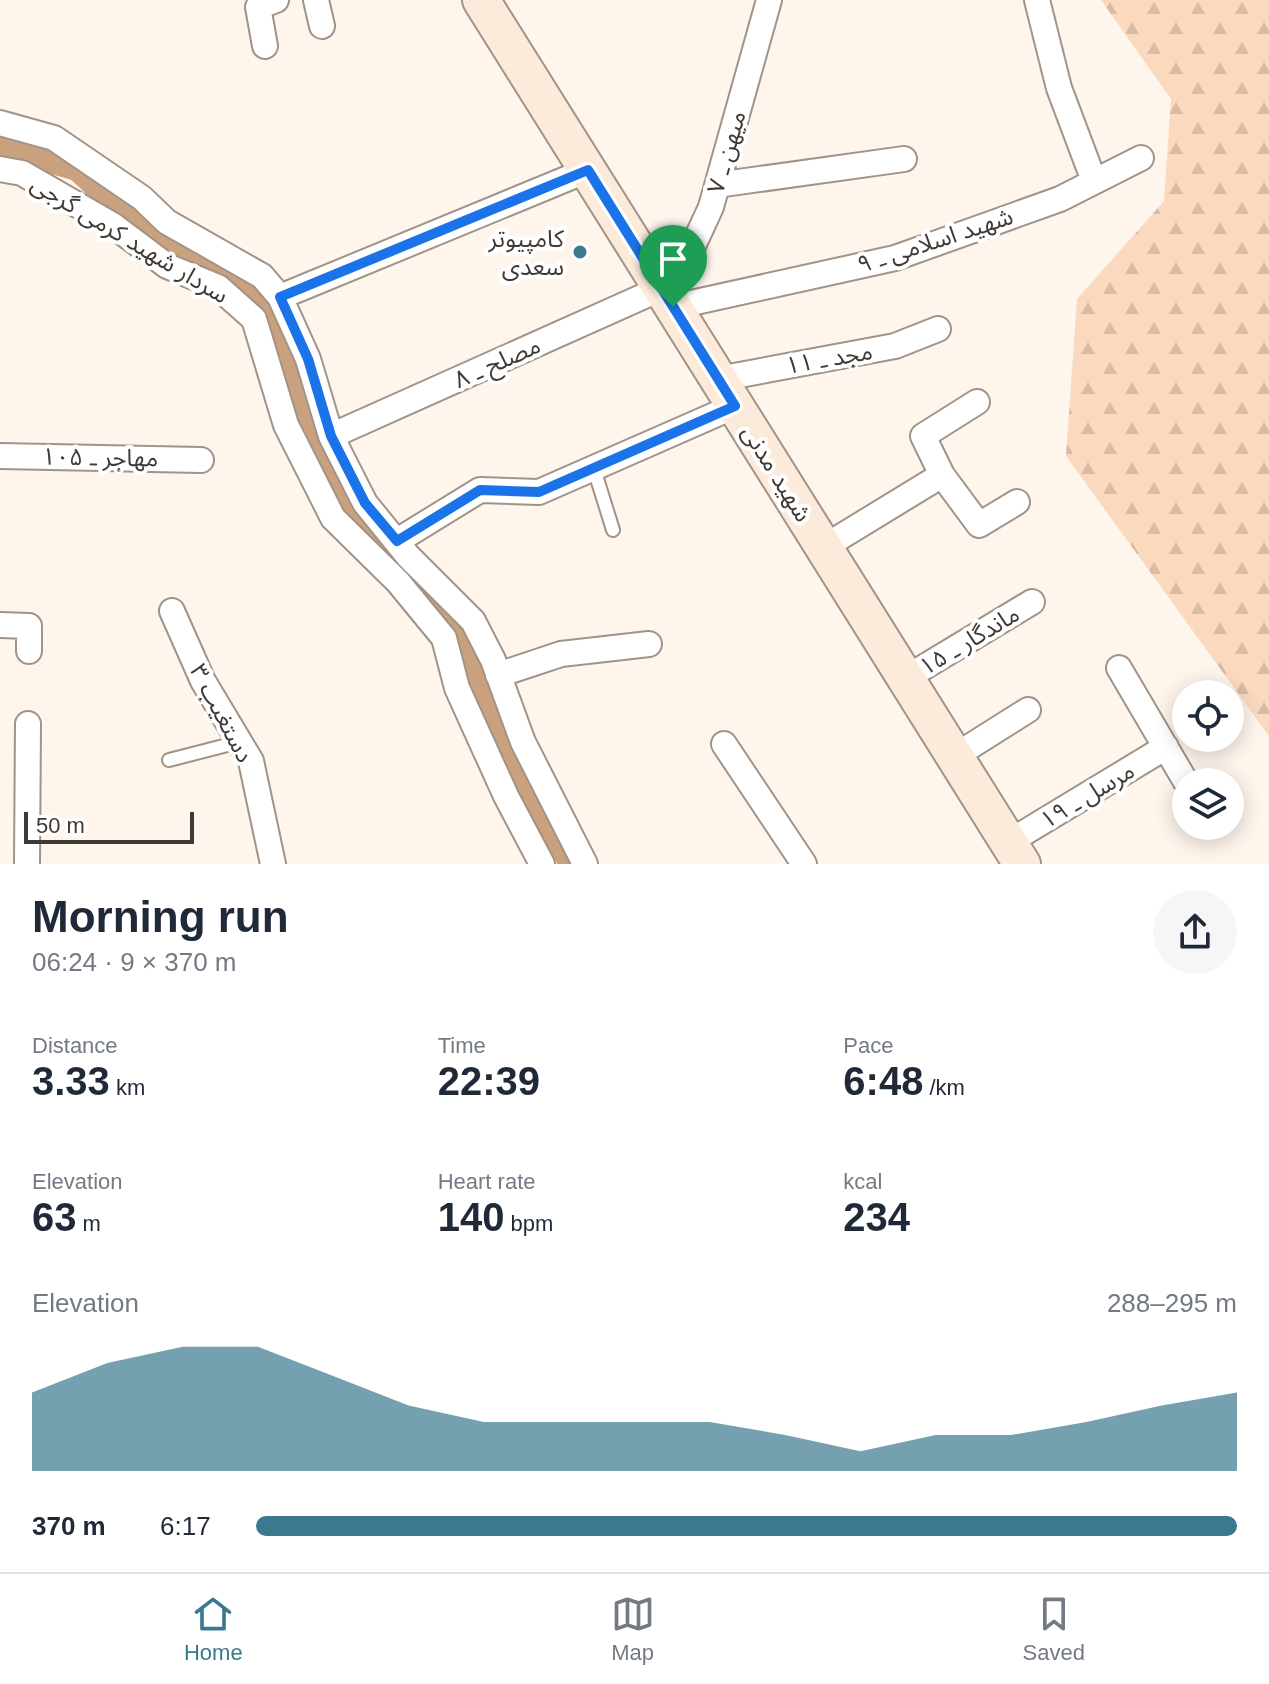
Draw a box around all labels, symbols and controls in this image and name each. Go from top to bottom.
street label: میهن ـ ۷ [701,108,751,197]
street label: سردار شهید کرمی گرجی [26,169,233,309]
street label: شهید اسلامی ـ ۹ [854,202,1016,278]
place label: کامپیوتر سعدی [488,225,565,281]
pin [639,225,707,307]
icon: arrive [651,237,695,281]
marker: کامپیوتر سعدی [571,243,589,261]
street label: مصلح ـ ۸ [450,331,546,397]
street label: مجد ـ ۱۱ [783,337,875,379]
street label: شهید مدنی [737,420,817,526]
street label: مهاجر ـ ۱۰۵ [42,442,158,473]
street label: ماندگار ـ ۱۵ [914,600,1024,681]
street label: دستغیب ۳ [184,659,259,767]
map controls [1172,680,1244,840]
button: locate [1172,680,1244,752]
street label: مرسل ـ ۱۹ [1035,756,1139,834]
button: layers [1172,768,1244,840]
scale bar [24,808,194,844]
text: 50 m [36,813,85,838]
button: share [1153,890,1237,974]
text: Morning run [32,892,289,941]
text: 06:24 · 9 × 370 m [32,947,237,977]
text: Distance [32,1033,118,1058]
text: Time [438,1033,486,1058]
text: Pace [843,1033,893,1058]
text: 3.33 [32,1059,110,1103]
text: 22:39 [438,1059,540,1103]
text: 6:48 [843,1059,923,1103]
text: km [110,1075,145,1100]
text: /km [923,1075,965,1100]
text: Elevation [32,1169,123,1194]
text: Heart rate [438,1169,535,1194]
text: kcal [843,1169,882,1194]
text: 63 [32,1195,77,1239]
text: 140 [438,1195,504,1239]
text: 234 [843,1195,910,1239]
text: m [77,1211,101,1236]
text: bpm [504,1211,553,1236]
text: Elevation [32,1288,139,1318]
text: 288–295 m [1107,1288,1237,1318]
text: 370 m [32,1511,106,1541]
text: 6:17 [160,1511,211,1541]
tab: Home [184,1592,243,1666]
tab: Map [611,1592,655,1666]
tab: Saved [1023,1592,1085,1666]

